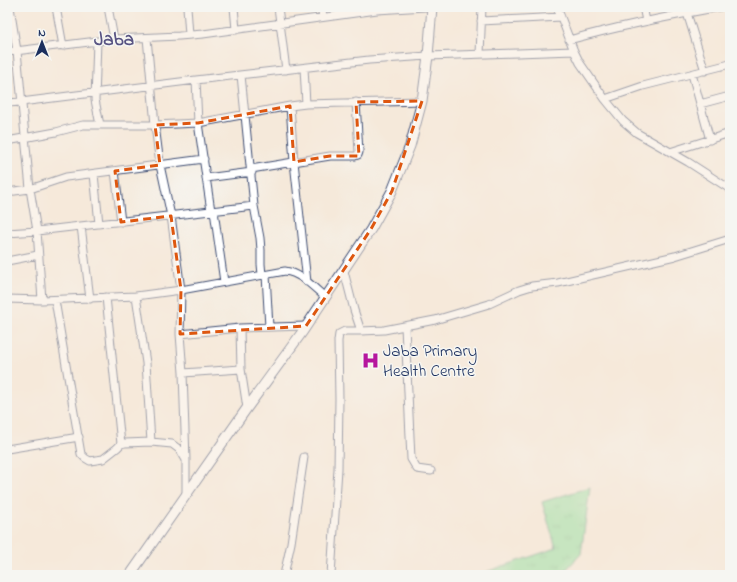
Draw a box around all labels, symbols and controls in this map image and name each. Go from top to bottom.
north arrow [22,22,62,62]
text: N [38,25,46,41]
district label: Jaba [94,27,134,54]
place label: Jaba Primary Health Centre [383,339,477,384]
hospital icon: Jaba Primary Health Centre [360,351,380,371]

